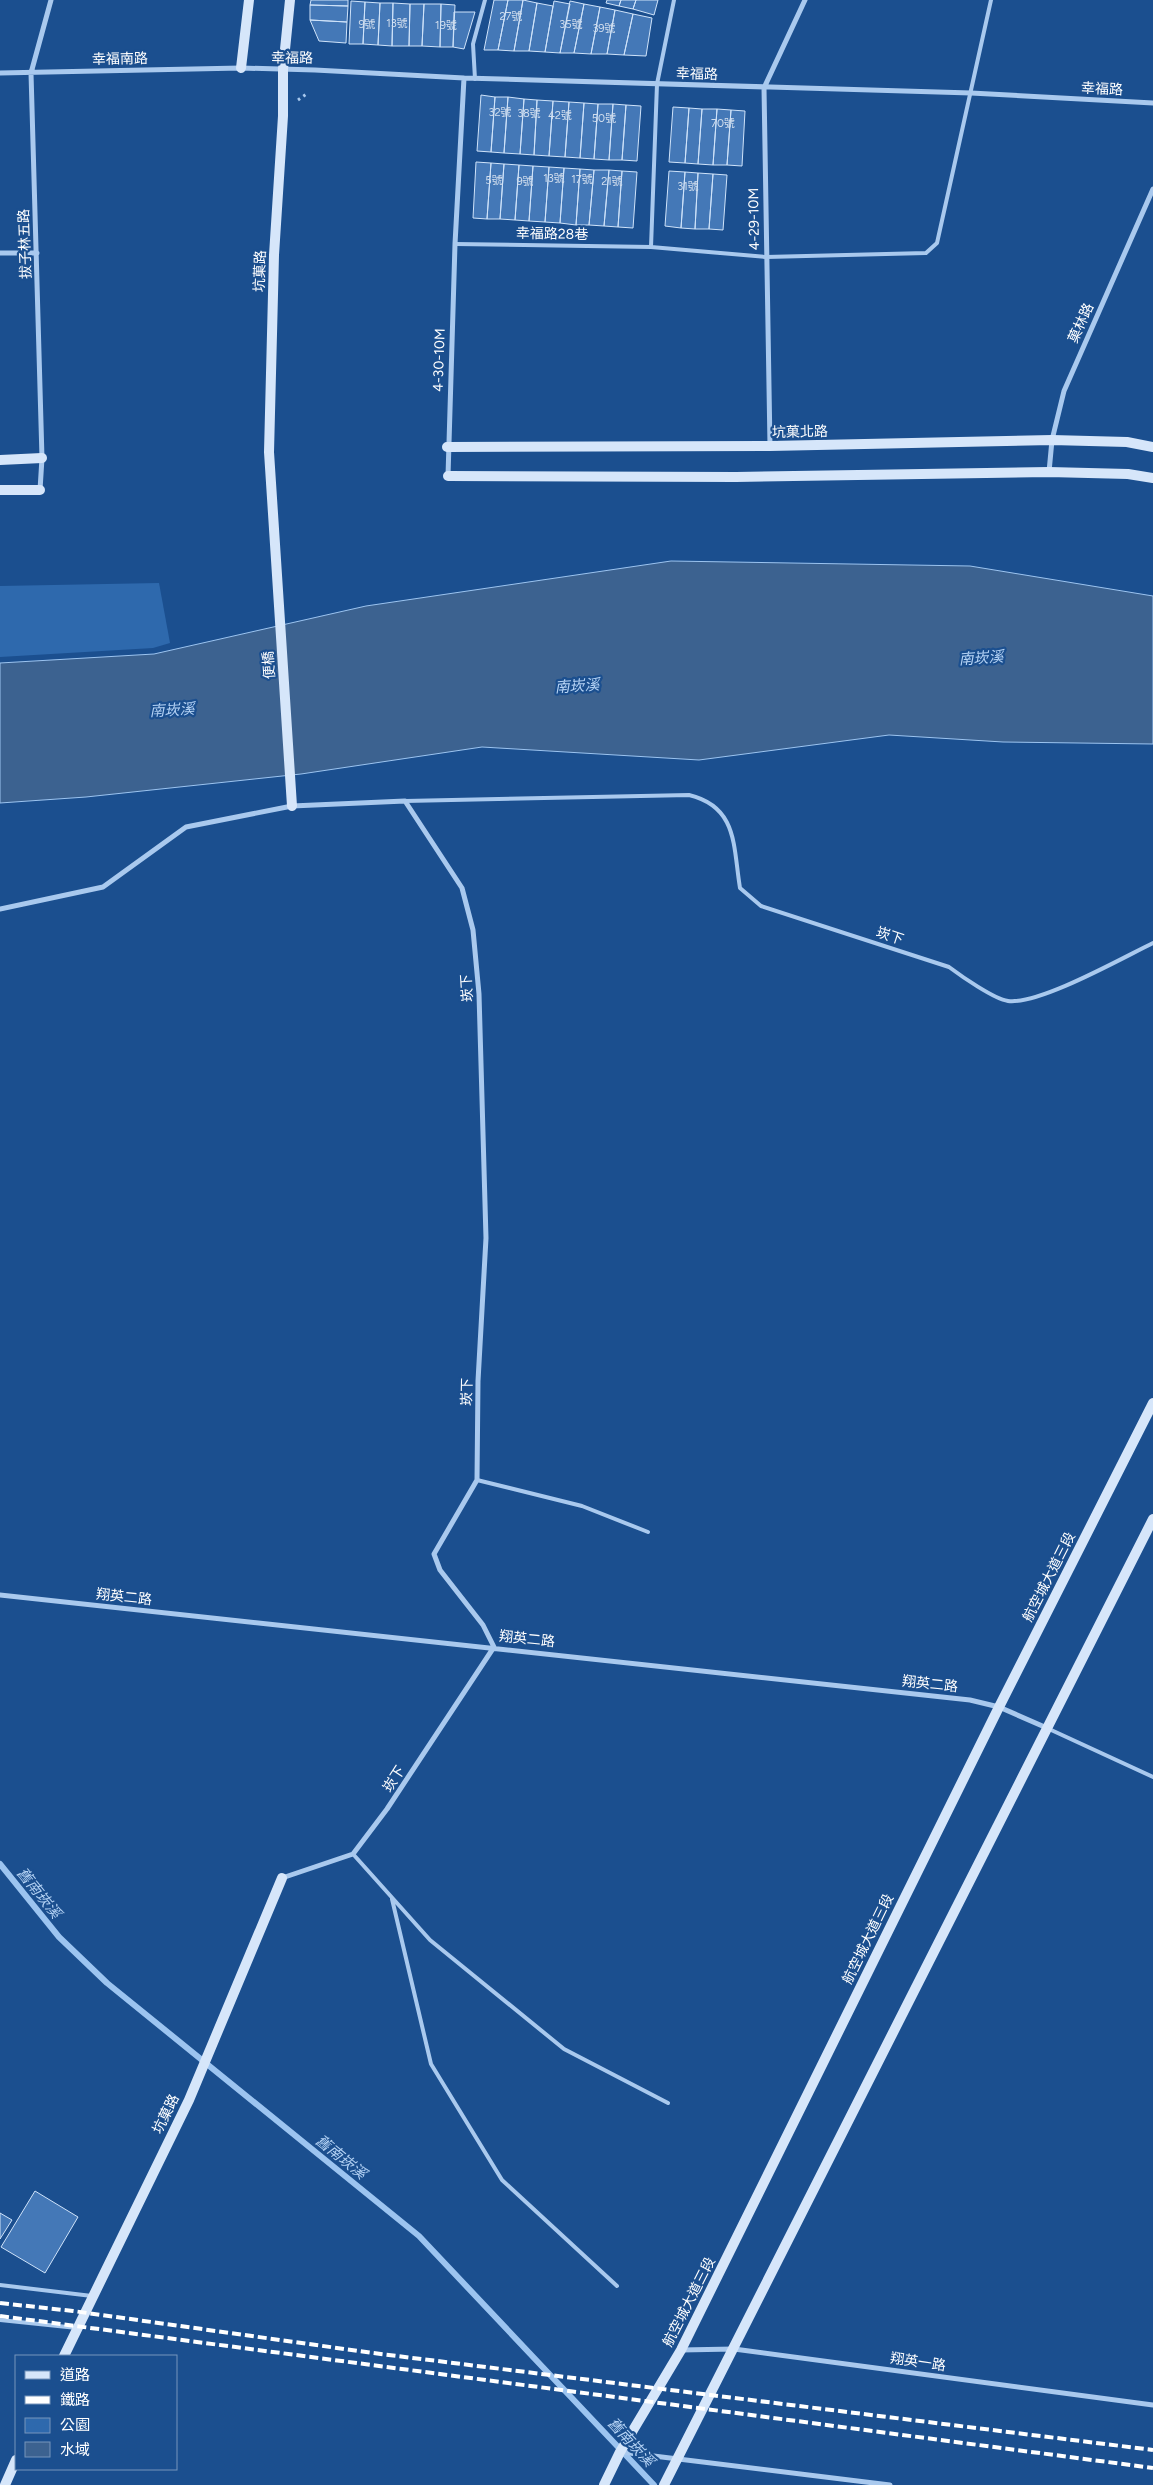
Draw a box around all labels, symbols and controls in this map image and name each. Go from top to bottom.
house number: 27號 [499,10,523,23]
house number: 13號 [386,17,408,30]
house number: 9號 [358,18,376,31]
house number: 35號 [559,18,583,31]
house number: 19號 [435,19,457,32]
house number: 39號 [592,22,616,35]
street label: 幸福路 [271,49,313,67]
street label: 幸福南路 [92,50,148,68]
street label: 幸福路 [676,65,718,83]
street label: 幸福路 [1081,79,1123,99]
house number: 32號 [488,106,512,119]
house number: 38號 [517,107,541,120]
house number: 42號 [548,109,572,122]
house number: 50號 [592,112,616,125]
house number: 70號 [711,117,735,130]
house number: 13號 [543,172,565,185]
house number: 17號 [571,173,593,186]
house number: 5號 [485,174,503,187]
house number: 9號 [516,175,534,188]
house number: 21號 [601,175,623,188]
house number: 31號 [677,180,699,193]
street label: 4-29-10M [745,187,763,251]
street label: 拔子林五路 [15,209,35,279]
street label: 幸福路28巷 [516,225,588,243]
street label: 坑菓路 [251,250,269,292]
street label: 菓林路 [1065,300,1097,346]
street label: 4-30-10M [429,328,449,392]
street label: 坑菓北路 [772,423,828,441]
water label: 南崁溪 [958,647,1006,669]
street label: 便橋 [260,650,278,680]
water label: 南崁溪 [554,675,602,697]
water label: 南崁溪 [149,700,197,720]
street label: 崁下 [874,924,906,948]
street label: 崁下 [458,973,476,1003]
street label: 崁下 [458,1378,476,1406]
street label: 航空城大道三段 [1019,1529,1079,1625]
street label: 翔英二路 [95,1586,153,1608]
street label: 翔英二路 [498,1628,556,1650]
street label: 翔英二路 [901,1673,959,1695]
street label: 崁下 [379,1763,409,1795]
water label: 舊南崁溪 [13,1864,66,1924]
street label: 航空城大道三段 [839,1891,897,1987]
street label: 坑菓路 [149,2091,183,2137]
water label: 舊南崁溪 [312,2131,372,2184]
street label: 航空城大道三段 [659,2254,719,2350]
street label: 翔英一路 [889,2350,947,2374]
legend [15,2355,178,2470]
text: 道路 [60,2366,90,2384]
text: 鐵路 [60,2391,90,2409]
water label: 舊南崁溪 [604,2414,659,2472]
text: 公園 [60,2416,90,2434]
text: 水域 [60,2441,90,2459]

